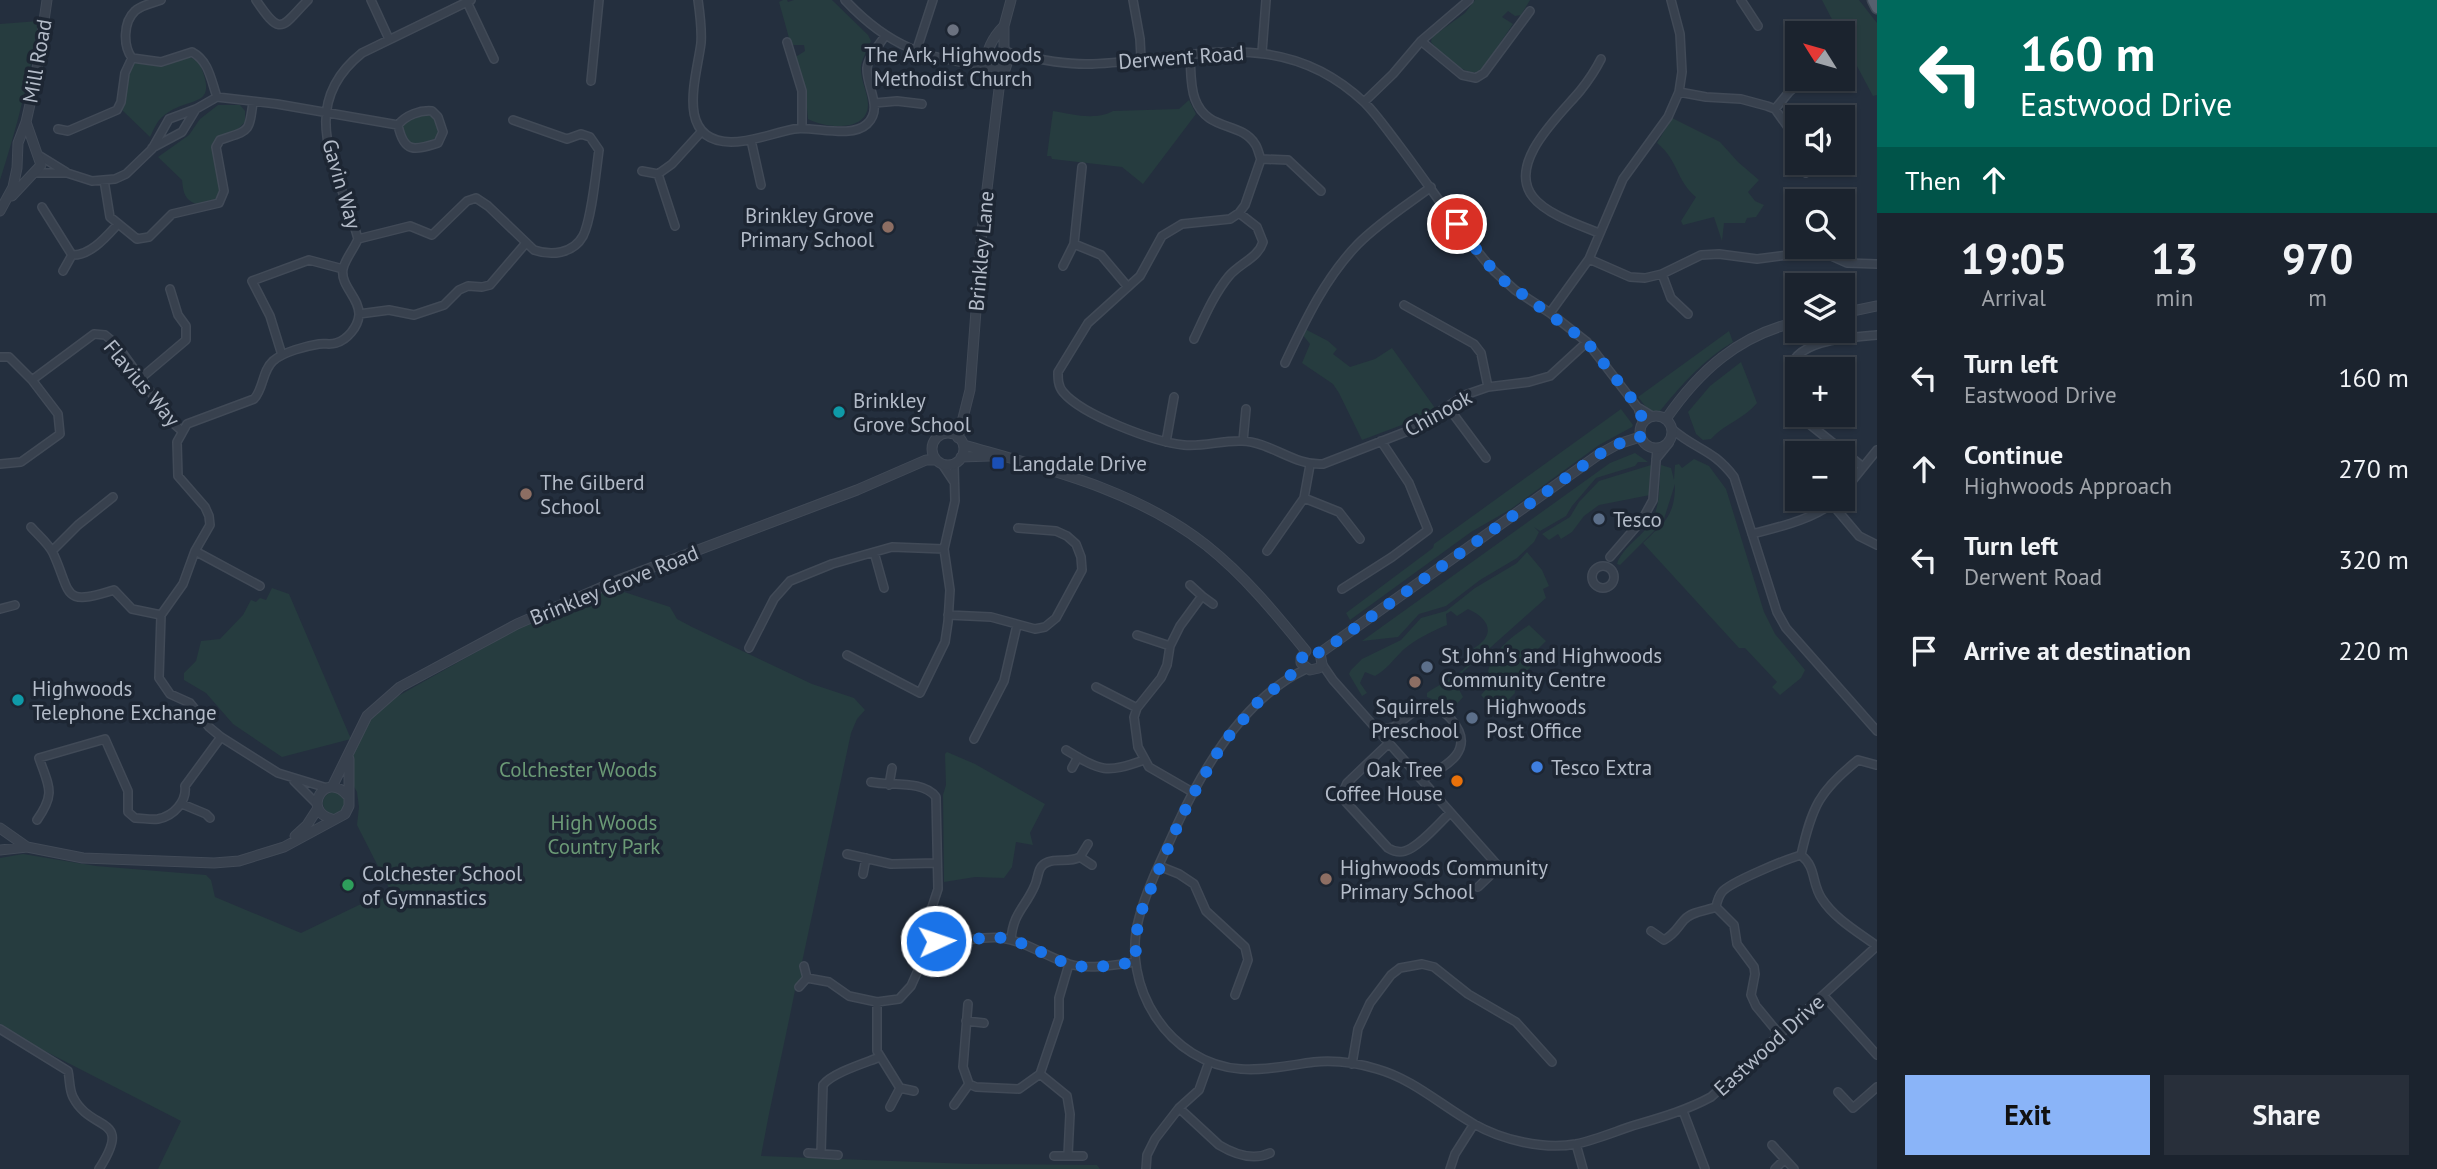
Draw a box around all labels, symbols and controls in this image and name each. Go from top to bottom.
street label: Mill Road [16,17,58,105]
north arrow [1785,21,1855,91]
map controls [1785,21,1855,511]
text: 160 m [2020,21,2155,85]
marker: The Ark, Highwoods Methodist Church [945,22,961,38]
icon: left [1905,28,1996,119]
street label: Derwent Road [1117,39,1245,75]
place label: The Ark, Highwoods Methodist Church [864,41,1042,92]
text: Eastwood Drive [2020,83,2232,125]
button: sound [1785,105,1855,175]
street label: Gavin Way [316,136,368,232]
icon: ahead [1975,161,2013,199]
text: Then [1905,164,1961,197]
button: search [1785,189,1855,259]
street label: Brinkley Lane [962,190,1000,312]
pin [1427,194,1487,254]
place label: Brinkley Grove Primary School [740,202,874,253]
icon: arrive [1438,205,1476,243]
marker: Brinkley Grove Primary School [880,219,896,235]
text: 19:05 [1961,231,2067,286]
text: 13 [2151,231,2198,286]
text: 970 [2282,231,2353,286]
button: layers [1785,273,1855,343]
text: Arrival [1982,283,2046,312]
text: min [2156,283,2193,312]
text: m [2308,283,2327,312]
street label: Flavius Way [98,334,186,432]
text: Turn left [1964,347,2058,380]
button: + [1785,357,1855,427]
icon: left [1905,359,1943,397]
text: 160 m [2338,361,2409,394]
text: Eastwood Drive [1964,380,2117,409]
street label: Chinook [1399,383,1477,443]
place label: Brinkley Grove School [853,387,971,438]
marker: Brinkley Grove School [831,404,847,420]
text: Continue [1964,438,2063,471]
button: − [1785,441,1855,511]
place label: Langdale Drive [1012,450,1147,477]
icon: ahead [1905,450,1943,488]
text: 270 m [2338,452,2409,485]
marker: Langdale Drive [990,455,1006,471]
place label: The Gilberd School [540,469,644,520]
text: Highwoods Approach [1964,471,2172,500]
marker: The Gilberd School [518,486,534,502]
place label: Tesco [1613,506,1662,533]
marker: Tesco [1591,511,1607,527]
text: Turn left [1964,529,2058,562]
street label: Brinkley Grove Road [526,539,702,631]
icon: left [1905,541,1943,579]
text: 320 m [2338,543,2409,576]
text: Derwent Road [1964,562,2102,591]
icon: arrive [1905,632,1943,670]
text: Arrive at destination [1964,634,2191,667]
text: 220 m [2338,634,2409,667]
place label: St John's and Highwoods Community Centre [1441,642,1662,693]
marker: St John's and Highwoods Community Centre [1419,659,1435,675]
marker: Squirrels Preschool [1407,674,1423,690]
place label: Highwoods Telephone Exchange [32,675,217,726]
marker: Highwoods Telephone Exchange [10,692,26,708]
place label: Squirrels Preschool [1371,693,1459,744]
place label: Highwoods Post Office [1486,693,1586,744]
marker: Highwoods Post Office [1464,710,1480,726]
place label: Tesco Extra [1551,754,1652,781]
park label: Colchester Woods [499,756,657,783]
place label: Oak Tree Coffee House [1325,756,1443,807]
marker: Tesco Extra [1529,759,1545,775]
marker: Oak Tree Coffee House [1449,773,1465,789]
park label: High Woods Country Park [548,809,660,860]
place label: Highwoods Community Primary School [1340,854,1548,905]
place label: Colchester School of Gymnastics [362,860,522,911]
marker: Highwoods Community Primary School [1318,871,1334,887]
marker: Colchester School of Gymnastics [340,877,356,893]
position arrow [899,904,973,978]
street label: Eastwood Drive [1708,988,1830,1102]
button: Exit [1905,1075,2150,1155]
button: Share [2164,1075,2409,1155]

